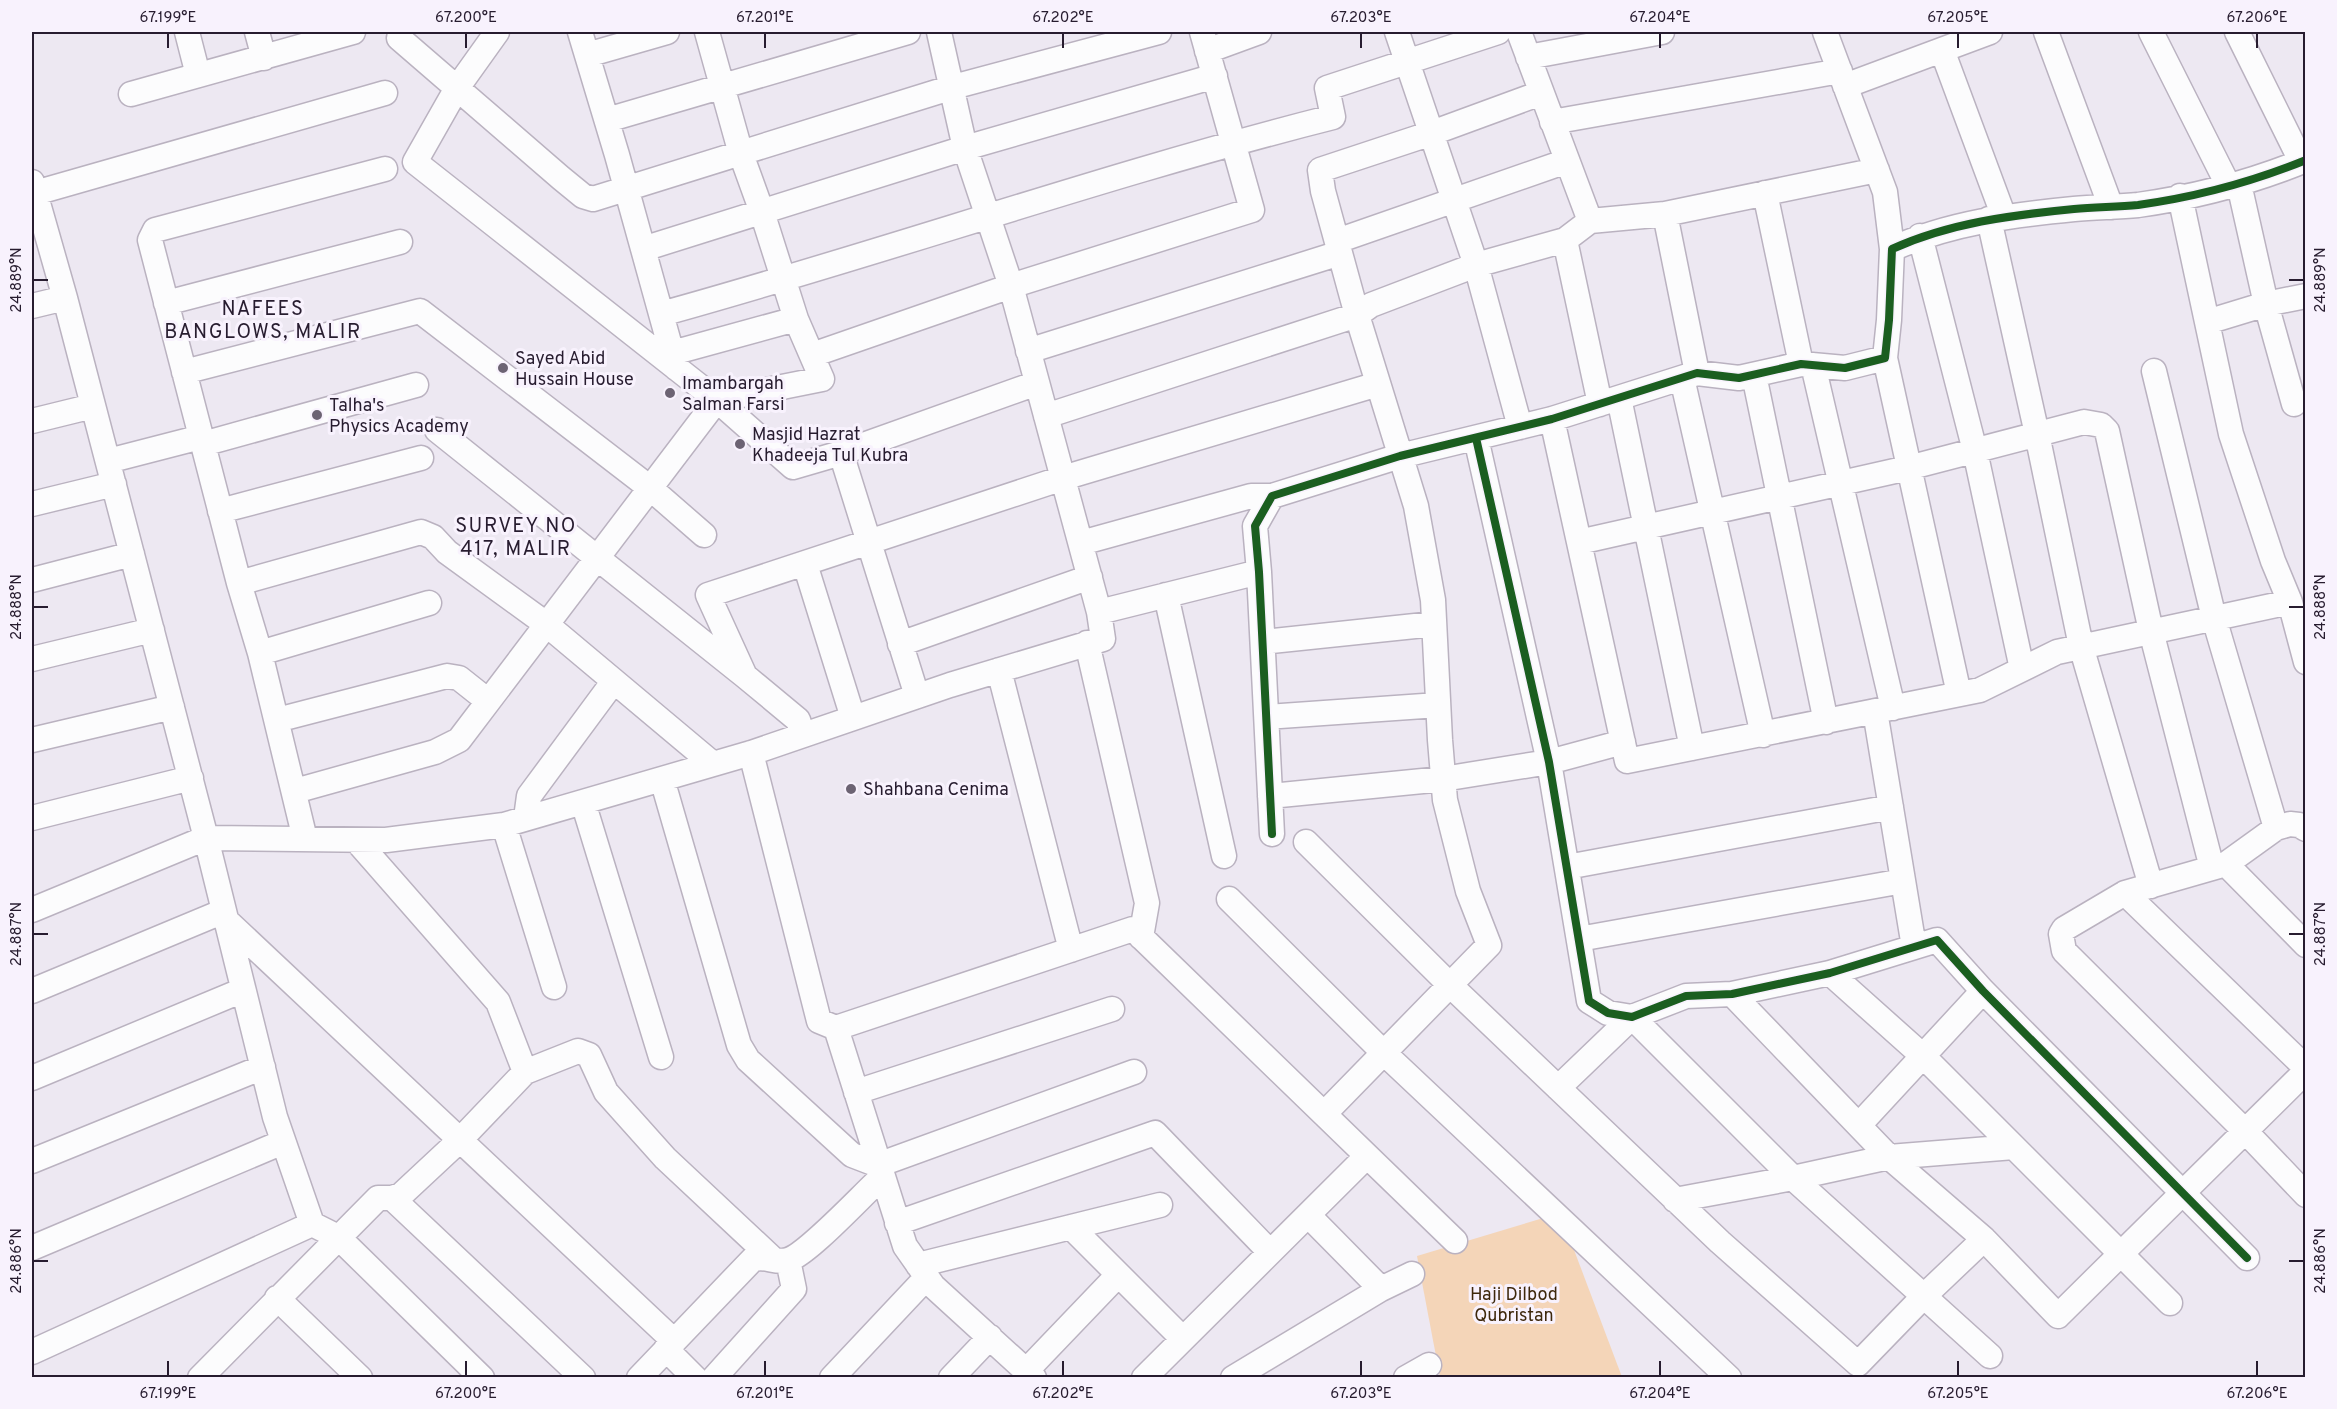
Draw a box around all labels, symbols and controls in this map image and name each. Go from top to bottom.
text: 67.199°E [140,9,197,28]
text: 67.200°E [435,9,497,28]
text: 67.201°E [736,9,794,28]
text: 67.202°E [1032,9,1094,28]
text: 67.203°E [1330,9,1392,28]
text: 67.204°E [1629,9,1691,28]
text: 67.205°E [1927,9,1989,28]
text: 67.206°E [2226,9,2288,28]
text: 24.889°N [8,247,27,313]
text: 24.889°N [2312,247,2331,313]
district label: NAFEES BANGLOWS, MALIR [164,297,362,346]
place label: Sayed Abid Hussain House [515,348,634,392]
marker: Sayed Abid Hussain House [496,361,510,375]
place label: Imambargah Salman Farsi [682,373,785,417]
marker: Imambargah Salman Farsi [663,386,677,400]
place label: Talha's Physics Academy [329,395,469,439]
marker: Talha's Physics Academy [310,408,324,422]
place label: Masjid Hazrat Khadeeja Tul Kubra [752,424,908,468]
marker: Masjid Hazrat Khadeeja Tul Kubra [733,437,747,451]
district label: SURVEY NO 417, MALIR [455,514,577,563]
text: 24.888°N [8,574,27,640]
text: 24.888°N [2312,574,2331,640]
place label: Shahbana Cenima [863,779,1009,802]
marker: Shahbana Cenima [844,782,858,796]
text: 24.887°N [8,902,27,966]
text: 24.887°N [2312,902,2331,966]
text: 24.886°N [8,1228,27,1294]
text: 24.886°N [2312,1228,2331,1294]
park label: Haji Dilbod Qubristan [1470,1284,1558,1328]
text: 67.199°E [140,1385,197,1404]
text: 67.200°E [435,1385,497,1404]
text: 67.201°E [736,1385,794,1404]
text: 67.202°E [1032,1385,1094,1404]
text: 67.203°E [1330,1385,1392,1404]
text: 67.204°E [1629,1385,1691,1404]
text: 67.205°E [1927,1385,1989,1404]
text: 67.206°E [2226,1385,2288,1404]

